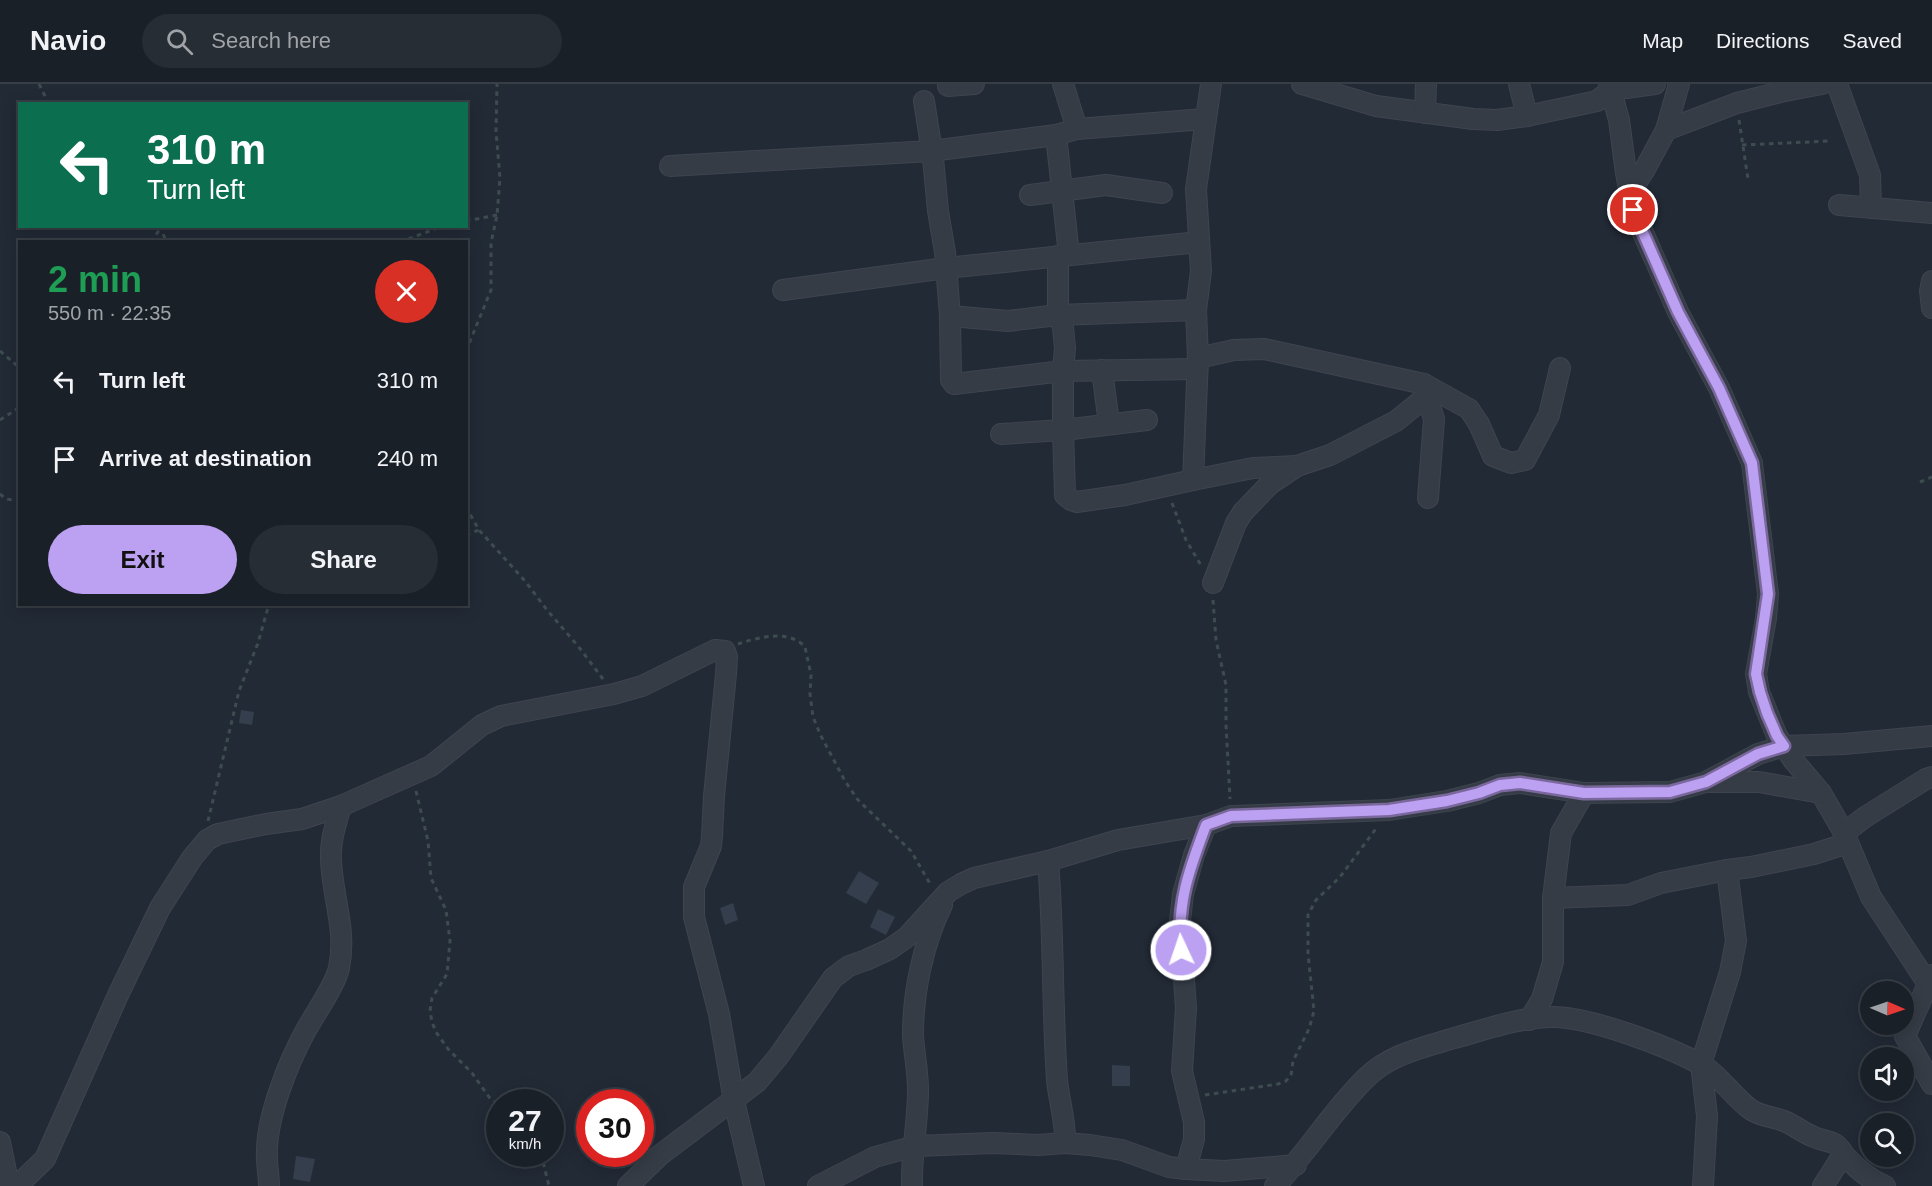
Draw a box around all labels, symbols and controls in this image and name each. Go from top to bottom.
search box [142,14,562,68]
text: Navio [30,25,106,56]
icon: search [163,25,196,58]
text: Search here [211,28,331,53]
text: Map [1642,29,1683,52]
text: Directions [1716,29,1809,52]
text: Saved [1842,29,1902,52]
icon: left [48,126,126,204]
text: 310 m [147,126,266,173]
text: Turn left [147,175,245,205]
pin [1607,184,1658,235]
icon: arrive [1616,193,1649,226]
text: 2 min [48,259,142,300]
button: close [375,260,438,323]
text: 550 m · 22:35 [48,302,171,324]
icon: left [48,365,81,398]
text: Turn left [99,368,185,393]
text: 310 m [377,368,438,393]
icon: arrive [48,443,81,476]
text: Arrive at destination [99,446,312,471]
text: 240 m [377,446,438,471]
button: Exit [48,525,237,594]
button: Share [249,525,438,594]
position arrow [1149,918,1213,982]
north arrow [1860,981,1914,1035]
map controls [1860,981,1914,1167]
button: sound [1860,1047,1914,1101]
speed limit sign: 30 [576,1089,654,1167]
text: 27 [508,1104,542,1137]
button: search [1860,1113,1914,1167]
text: km/h [509,1135,541,1152]

